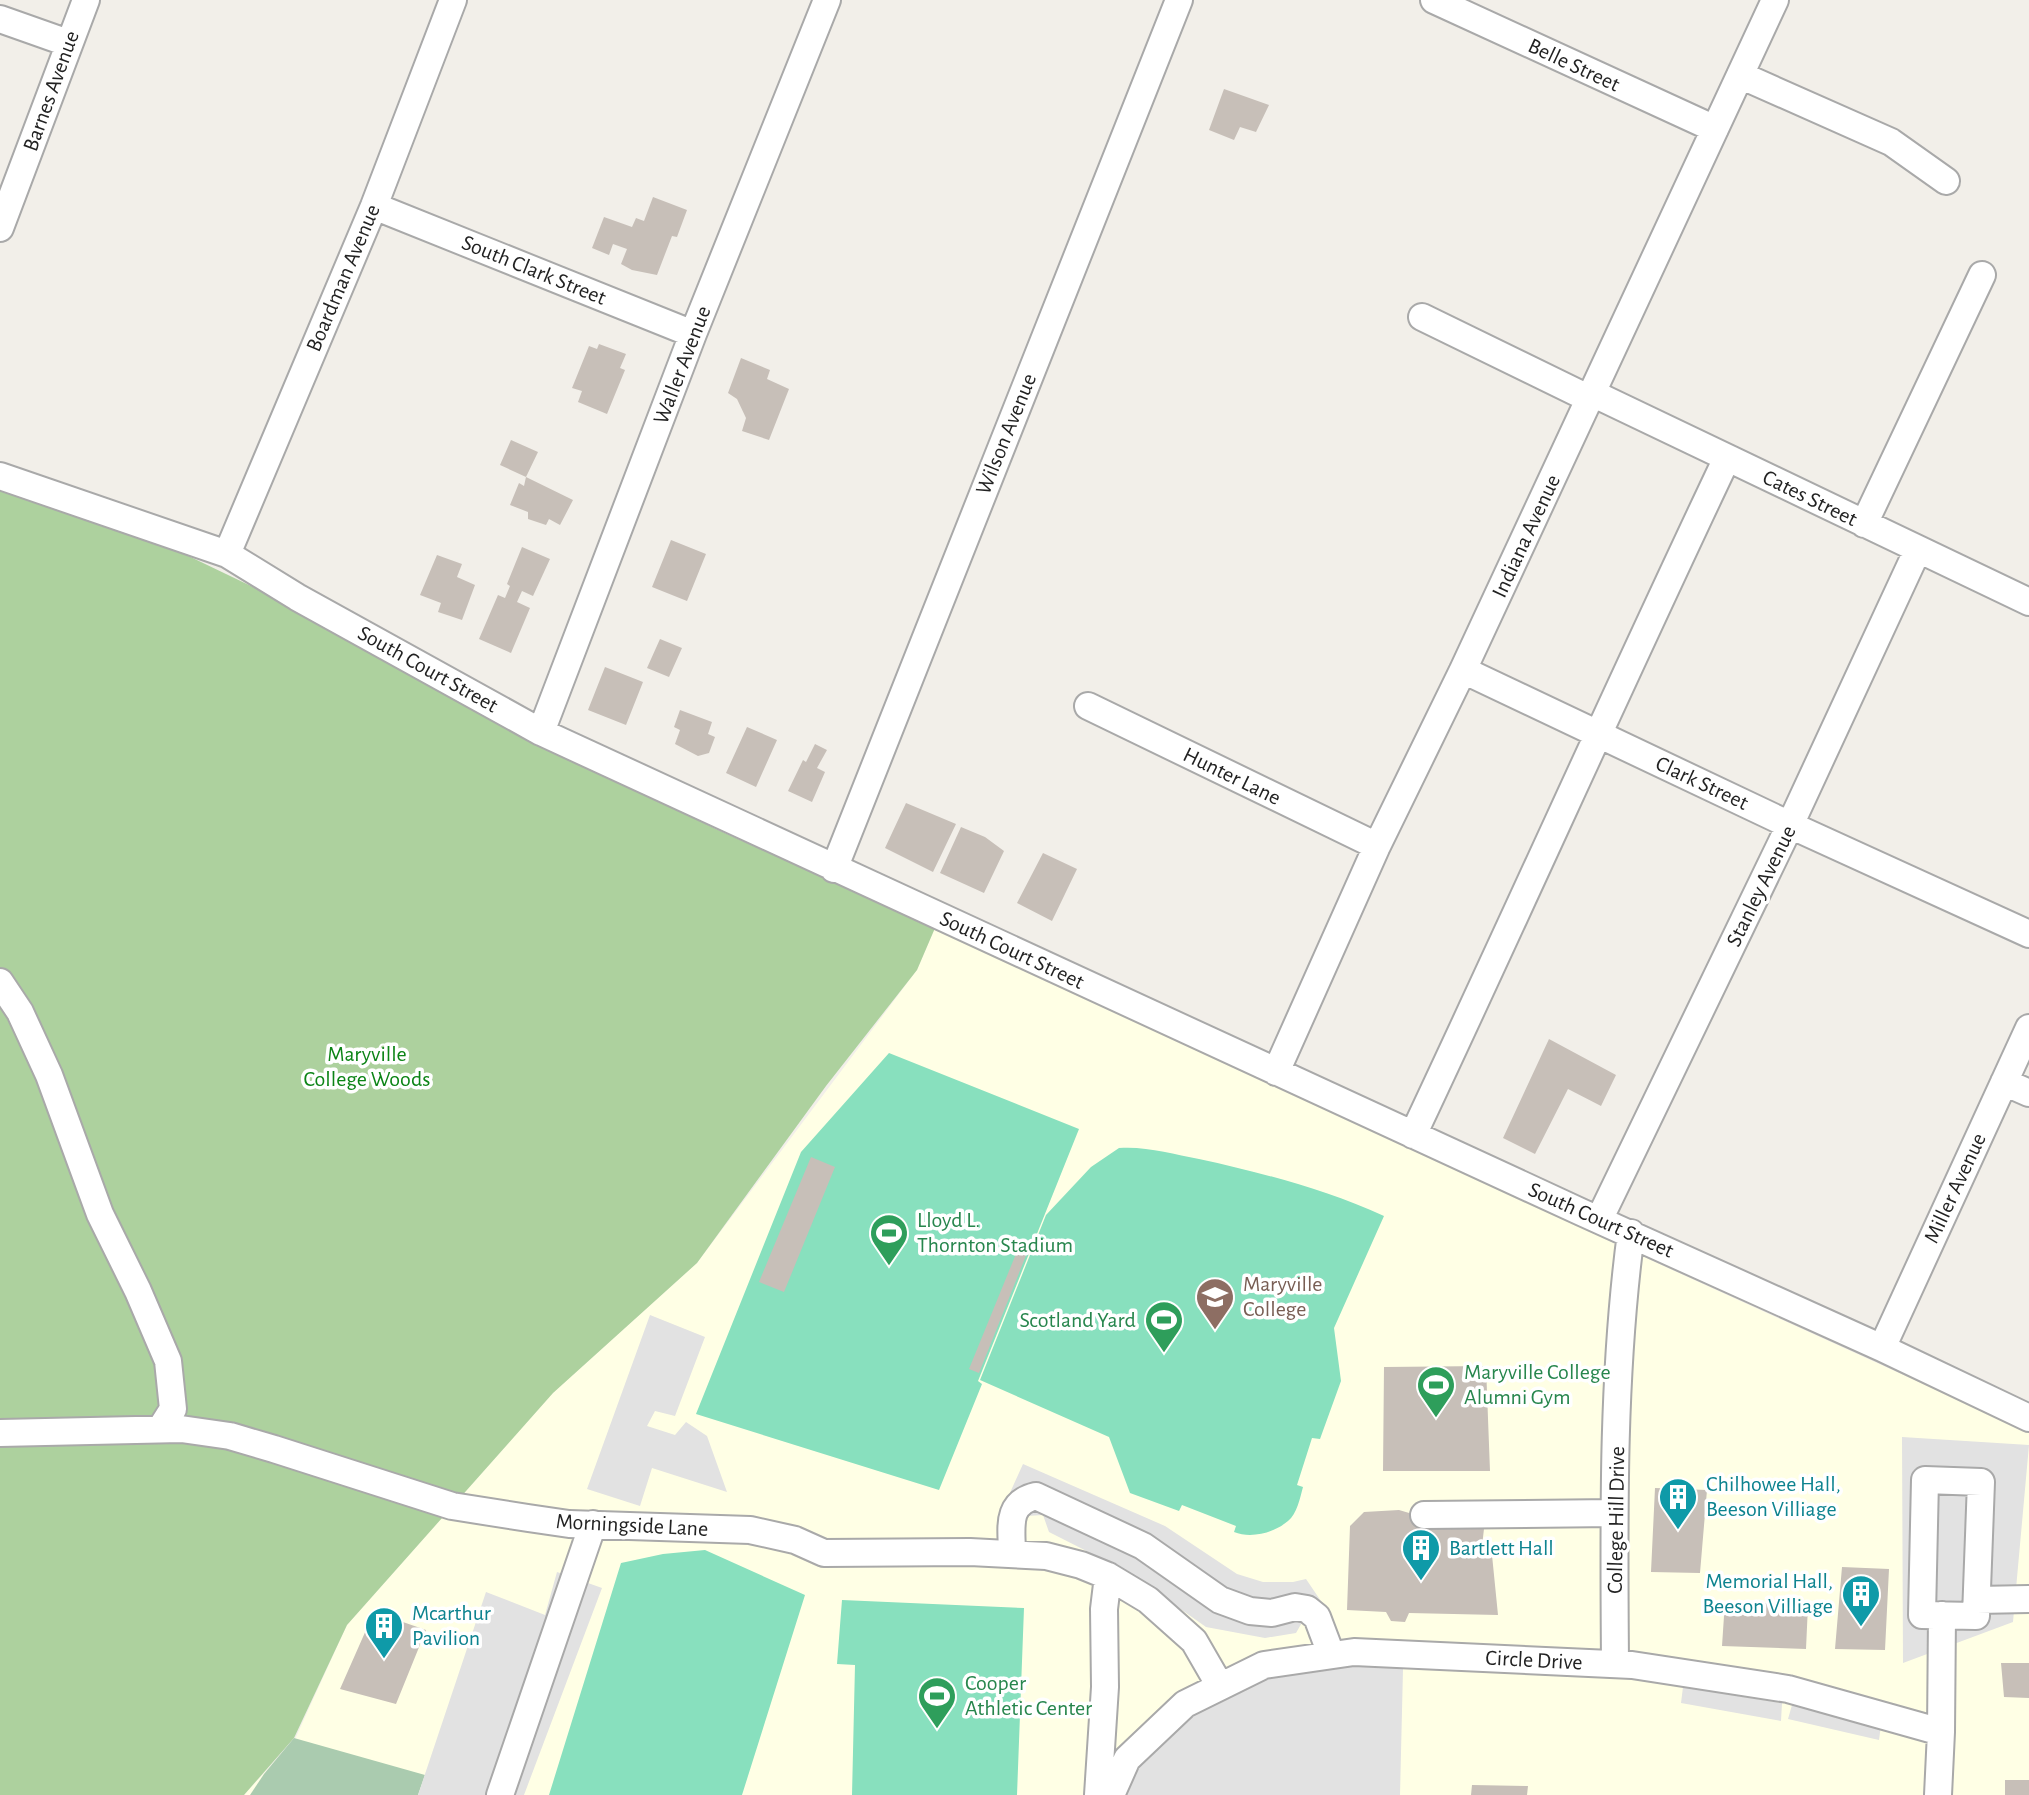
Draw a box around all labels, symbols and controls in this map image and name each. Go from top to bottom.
street label: Barnes Avenue [19,28,83,154]
street label: Belle Street [1525,34,1623,96]
street label: Boardman Avenue [302,201,384,355]
street label: South Clark Street [459,231,609,309]
street label: Waller Avenue [649,303,715,427]
street label: Wilson Avenue [972,370,1040,498]
street label: Cates Street [1759,466,1861,530]
street label: Indiana Avenue [1488,471,1564,601]
street label: South Court Street [354,621,502,717]
street label: Hunter Lane [1180,743,1284,809]
street label: Clark Street [1652,752,1752,814]
street label: Stanley Avenue [1722,822,1800,950]
street label: South Court Street [936,907,1088,993]
park label: Maryville College Woods [304,1043,430,1090]
street label: Miller Avenue [1920,1130,1990,1246]
street label: South Court Street [1525,1178,1677,1262]
place label: Lloyd L. Thornton Stadium [917,1209,1073,1256]
sports icon: Lloyd L. Thornton Stadium [868,1212,910,1267]
place label: Maryville College [1243,1273,1323,1320]
school or university icon: Maryville College [1194,1276,1236,1331]
sports icon: Scotland Yard [1143,1299,1185,1354]
place label: Scotland Yard [1019,1309,1136,1331]
place label: Maryville College Alumni Gym [1464,1361,1611,1408]
sports icon: Maryville College Alumni Gym [1415,1364,1457,1419]
street label: College Hill Drive [1604,1446,1628,1594]
place label: Chilhowee Hall, Beeson Villiage [1706,1473,1841,1520]
building icon: Chilhowee Hall, Beeson Villiage [1657,1476,1699,1531]
street label: Morningside Lane [555,1510,709,1540]
building icon: Bartlett Hall [1400,1527,1442,1582]
place label: Bartlett Hall [1449,1537,1554,1559]
place label: Memorial Hall, Beeson Villiage [1702,1570,1833,1617]
building icon: Memorial Hall, Beeson Villiage [1840,1573,1882,1628]
place label: Mcarthur Pavilion [412,1602,491,1649]
building icon: Mcarthur Pavilion [363,1605,405,1660]
street label: Circle Drive [1485,1646,1583,1674]
place label: Cooper Athletic Center [965,1672,1092,1719]
sports icon: Cooper Athletic Center [916,1675,958,1730]

